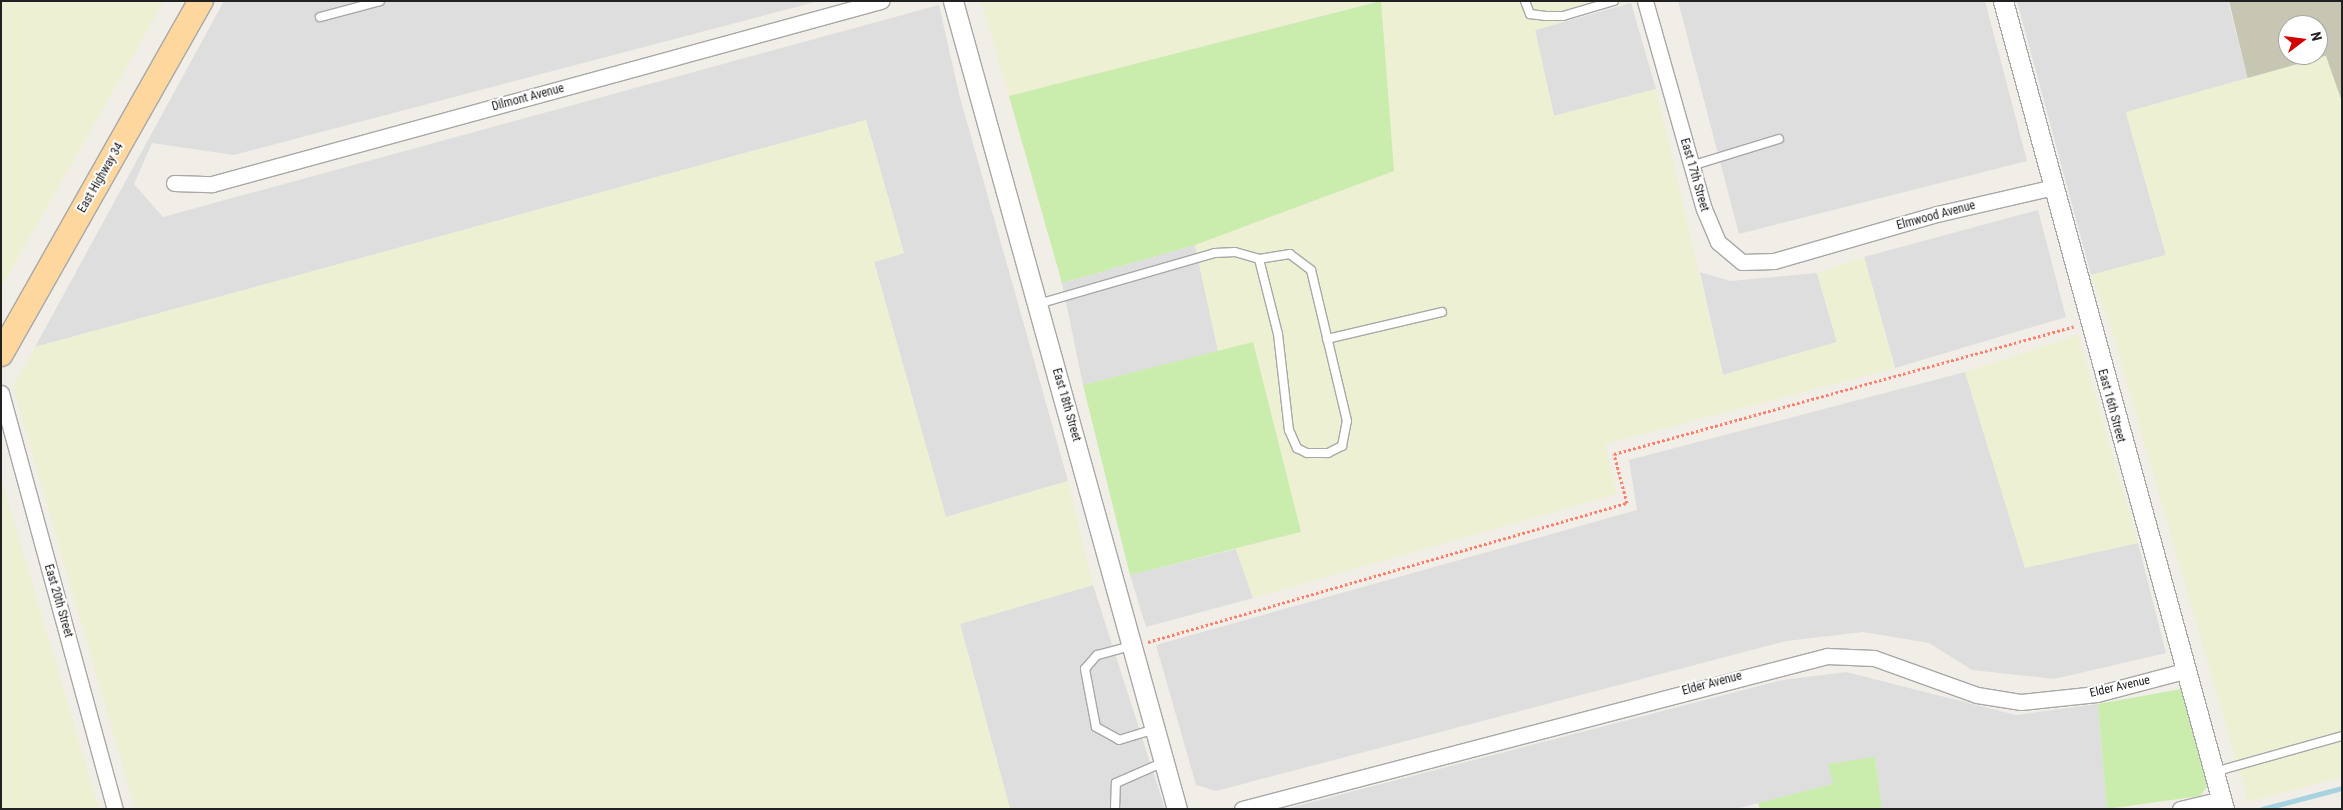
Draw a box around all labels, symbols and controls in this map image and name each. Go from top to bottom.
north arrow [2278,15,2328,65]
text: N [2308,30,2325,43]
street label: Dilmont Avenue [490,81,566,115]
street label: East 17th Street [1677,137,1711,213]
street label: East Highway 34 [75,140,127,216]
street label: Elmwood Avenue [1895,199,1977,233]
street label: East 18th Street [1049,367,1083,443]
street label: East 16th Street [2094,368,2128,444]
street label: East 20th Street [41,563,75,639]
street label: Elder Avenue [1681,669,1743,699]
street label: Elder Avenue [2089,673,2151,701]

